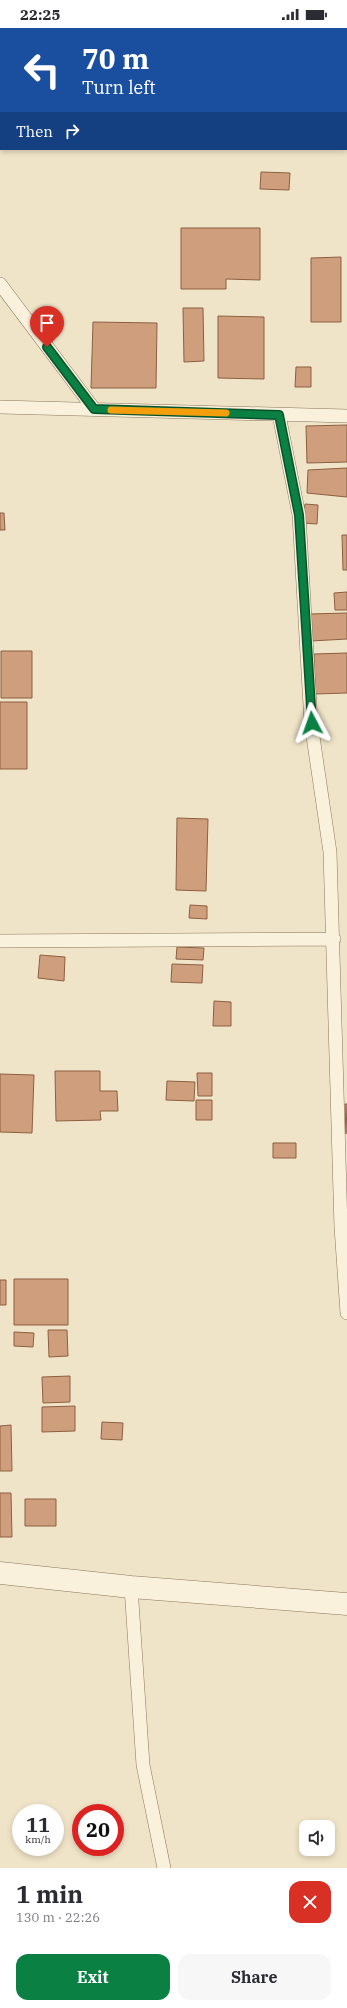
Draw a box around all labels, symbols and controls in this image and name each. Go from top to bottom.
text: 22:25 [20,5,61,24]
text: 70 m [82,40,149,77]
icon: left [16,44,68,96]
text: Turn left [82,76,156,99]
icon: right [61,120,83,142]
text: Then [16,122,53,141]
pin [30,306,64,347]
icon: arrive [36,312,58,334]
position arrow [291,702,333,744]
speed limit sign: 20 [72,1804,124,1856]
text: 11 [26,1811,50,1838]
map controls [299,1820,335,1856]
button: sound [299,1820,335,1856]
text: km/h [25,1833,51,1846]
text: 1 min [16,1878,83,1910]
button: close [289,1881,331,1923]
text: 130 m · 22:26 [16,1909,100,1926]
button: Exit [16,1954,170,2000]
button: Share [178,1954,331,2000]

